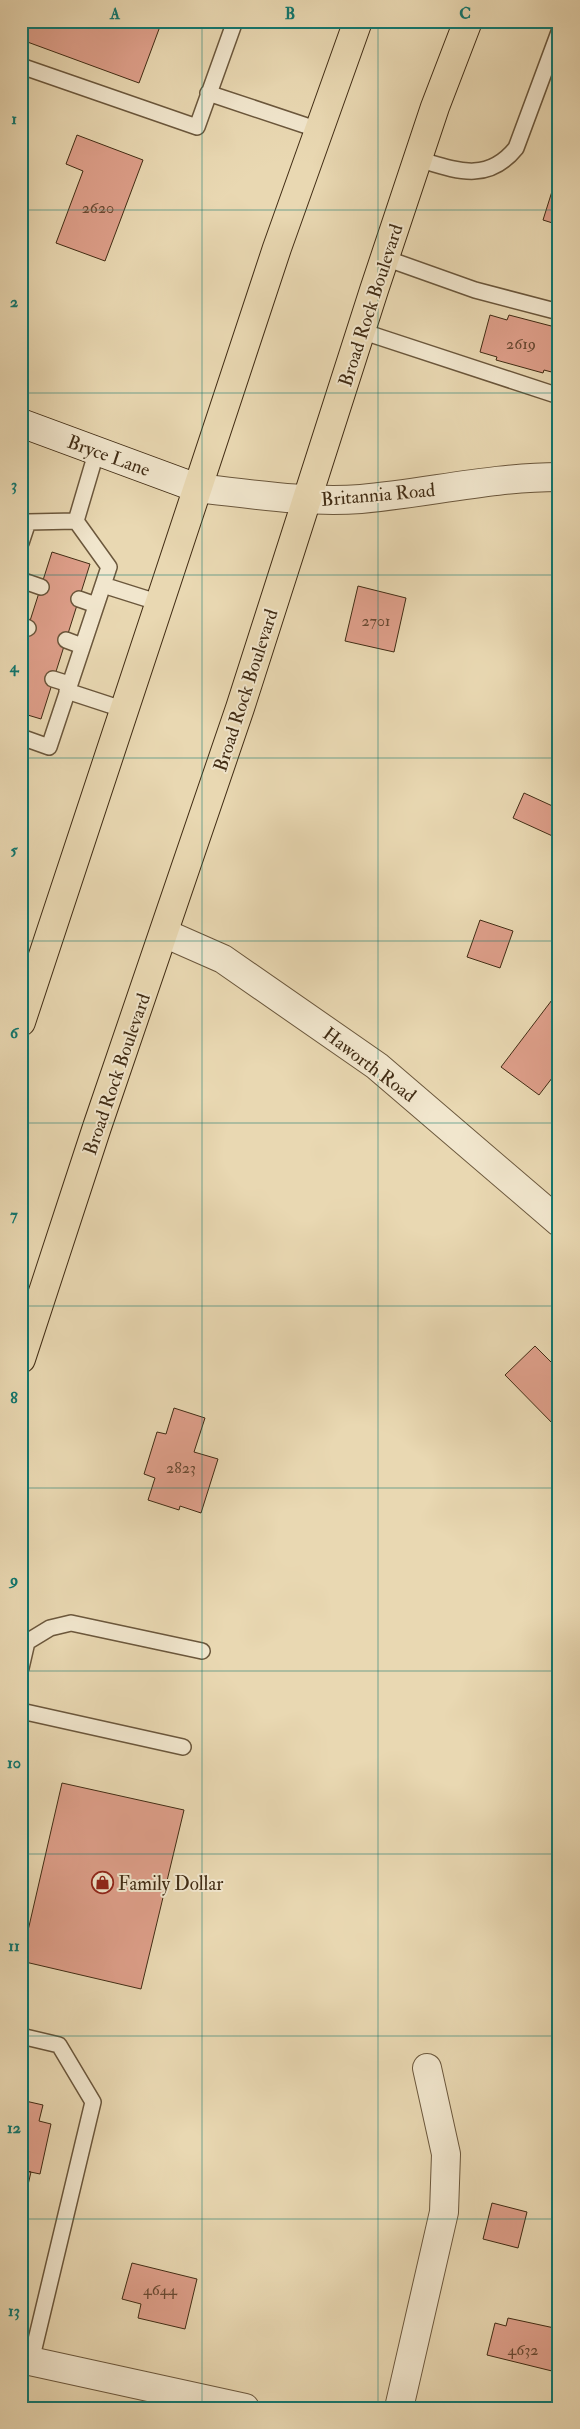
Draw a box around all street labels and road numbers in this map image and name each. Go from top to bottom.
street label: Broad Rock Boulevard [333,220,409,390]
street label: Bryce Lane [64,430,153,482]
street label: Britannia Road [320,478,437,512]
street label: Broad Rock Boulevard [208,605,284,775]
street label: Broad Rock Boulevard [78,990,156,1158]
street label: Haworth Road [318,1022,421,1108]

